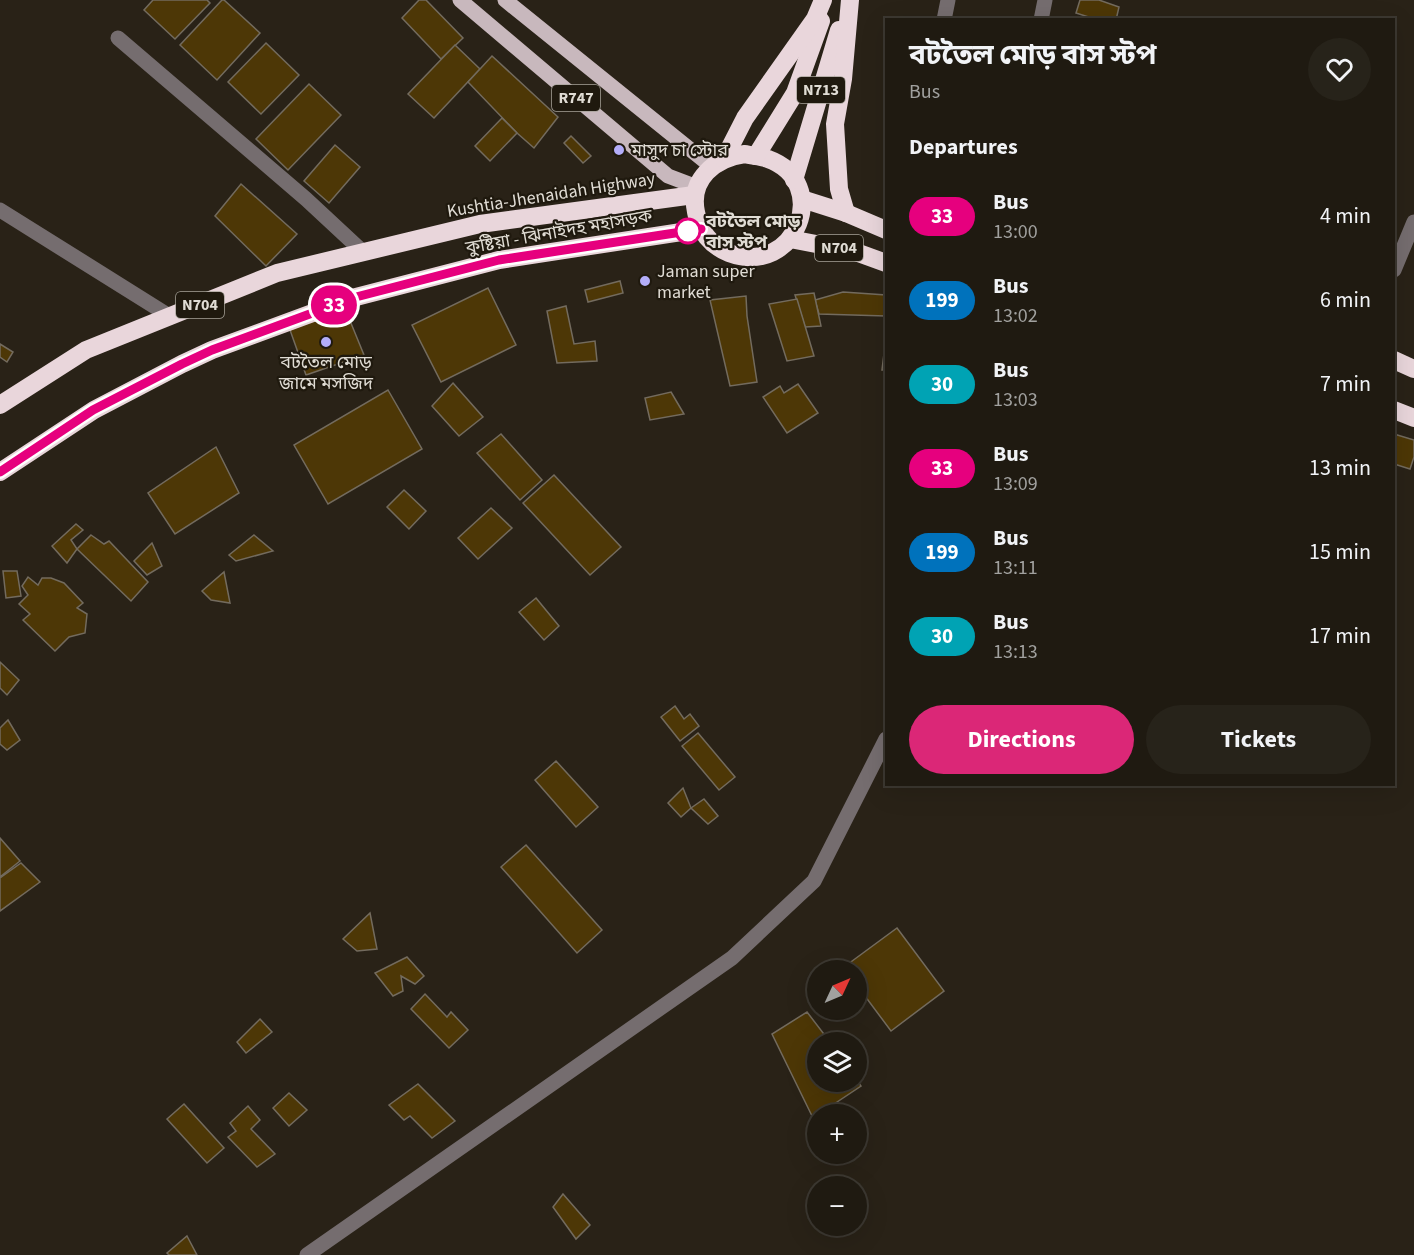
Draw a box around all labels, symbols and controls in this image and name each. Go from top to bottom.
text: বটতৈল মোড় বাস স্টপ [909,35,1156,75]
button: heart [1308,38,1371,101]
road number: N713 [797,77,845,103]
text: Bus [909,78,940,106]
road number: R747 [552,85,600,111]
text: Departures [909,131,1018,163]
place label: মাসুদ চা স্টোর [630,138,728,163]
marker: মাসুদ চা স্টোর [612,143,626,157]
street label: Kushtia-Jhenaidah Highway [445,166,658,224]
text: Bus [993,186,1029,218]
text: 4 min [1320,200,1371,232]
text: 33 [931,201,953,231]
street label: কুষ্টিয়া - ঝিনাইদহ মহাসড়ক [463,203,655,261]
place label: বটতৈল মোড় বাস স্টপ [705,209,801,255]
marker: বটতৈল মোড় বাস স্টপ [675,218,701,244]
text: 13:00 [993,218,1038,246]
road number: N704 [815,235,863,261]
place label: Jaman super market [657,259,755,305]
text: Bus [993,270,1029,302]
marker: Jaman super market [638,274,652,288]
text: 6 min [1320,284,1371,316]
text: 199 [925,285,959,315]
line badge: 33 [307,286,361,324]
text: 33 [323,290,345,320]
road number: N704 [176,292,224,318]
text: 13:02 [993,302,1038,330]
marker: বটতৈল মোড় জামে মসজিদ [319,335,333,349]
place label: বটতৈল মোড় জামে মসজিদ [278,350,374,396]
text: Bus [993,354,1029,386]
text: 7 min [1320,368,1371,400]
text: 30 [931,369,953,399]
text: 13:03 [993,386,1038,414]
text: Bus [993,438,1029,470]
text: 13 min [1309,452,1371,484]
text: 33 [931,453,953,483]
text: 13:09 [993,470,1038,498]
text: Bus [993,522,1029,554]
text: 15 min [1309,536,1371,568]
text: 199 [925,537,959,567]
text: 13:11 [993,554,1038,582]
text: Bus [993,606,1029,638]
text: 17 min [1309,620,1371,652]
text: 30 [931,621,953,651]
text: 13:13 [993,638,1038,666]
button: Directions [909,705,1134,774]
button: Tickets [1146,705,1371,774]
north arrow [807,960,867,1020]
map controls [807,960,867,1236]
button: layers [807,1032,867,1092]
button: + [807,1104,867,1164]
button: − [807,1176,867,1236]

